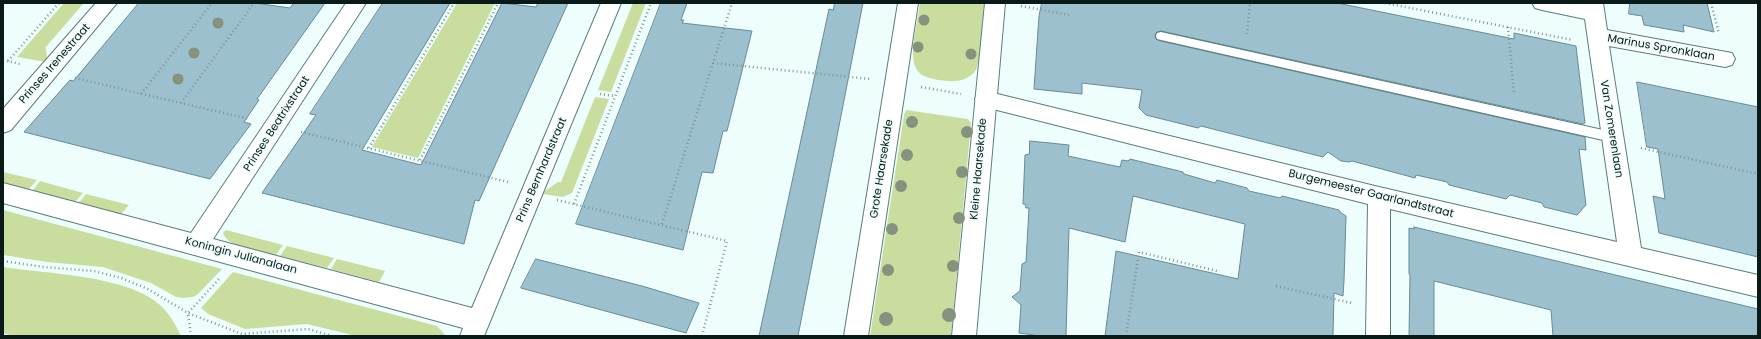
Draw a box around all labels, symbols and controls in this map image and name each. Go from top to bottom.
street label: Prinses Irenestraat [17,21,93,107]
street label: Marinus Spronklaan [1606,32,1716,64]
street label: Prinses Beatrixstraat [241,74,313,174]
street label: Van Zomerenlaan [1597,79,1625,179]
street label: Prins Bernhardstraat [514,116,570,224]
street label: Kleine Haarsekade [968,118,990,220]
street label: Grote Haarsekade [868,119,896,219]
street label: Burgemeester Gaarlandtstraat [1287,167,1455,221]
street label: Koningin Julianalaan [184,235,298,277]

